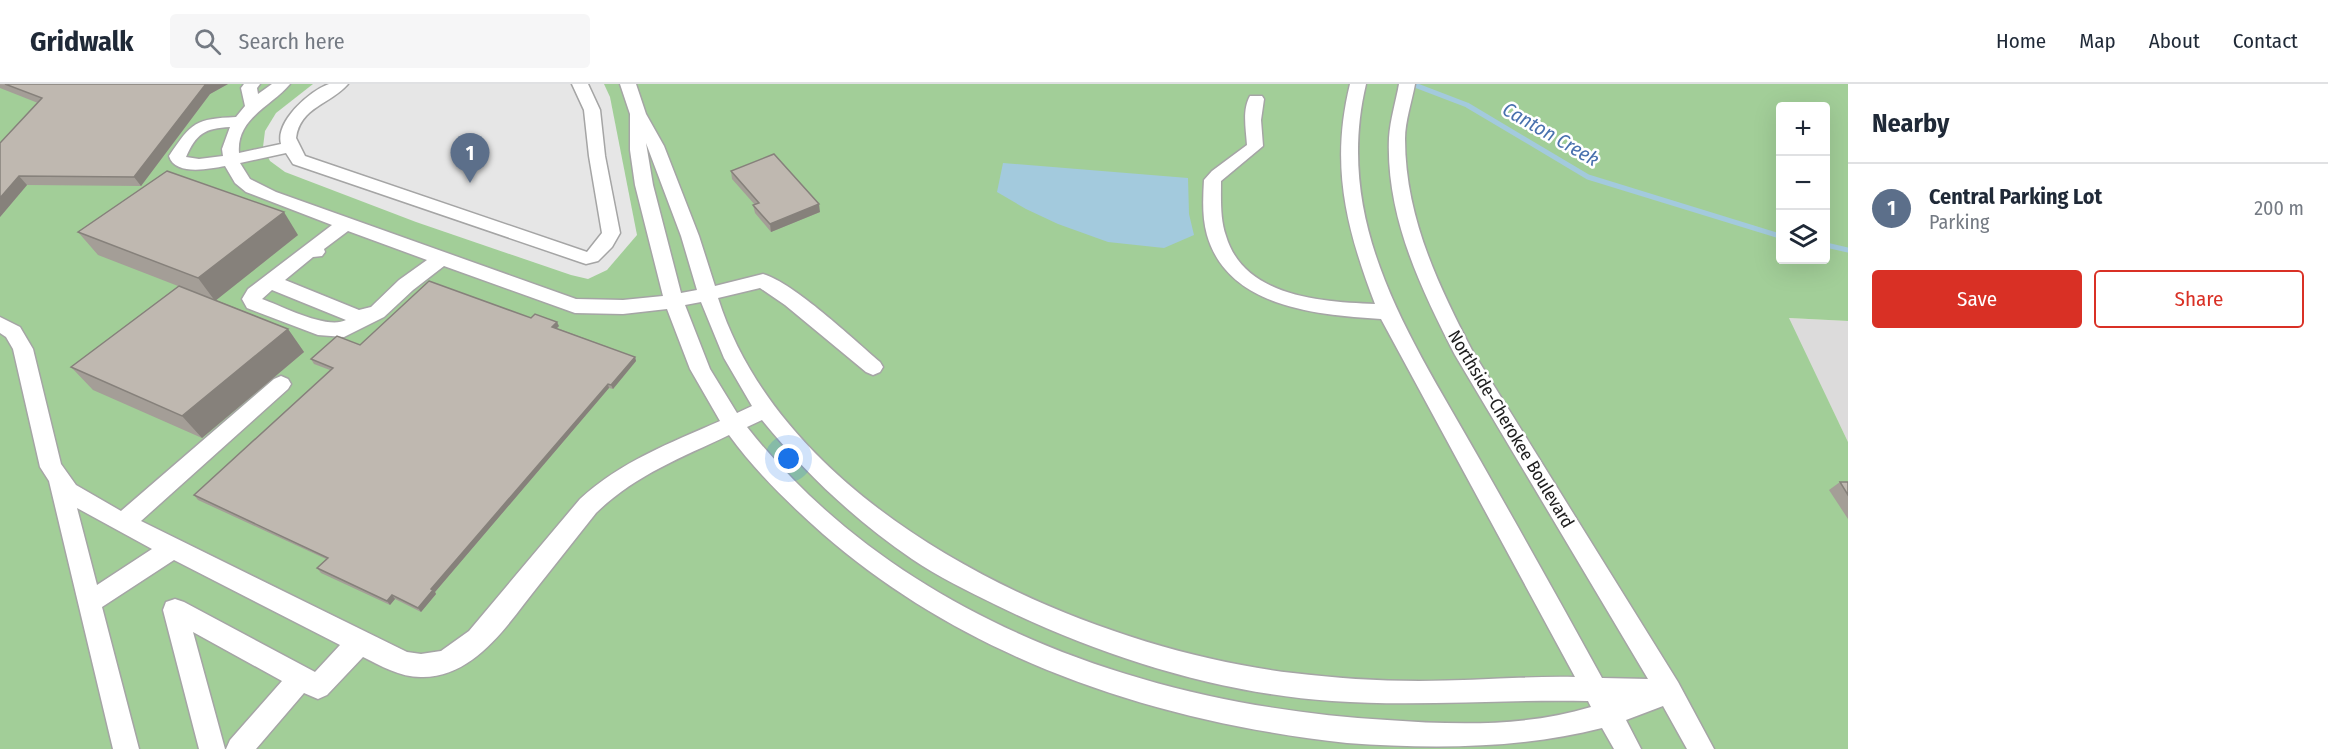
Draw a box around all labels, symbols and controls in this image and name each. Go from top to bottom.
search box [170,14,590,68]
text: Gridwalk [30,25,134,58]
icon: search [191,25,224,58]
text: Search here [239,28,345,55]
text: Home [1996,28,2046,54]
text: Map [2079,28,2116,54]
text: About [2149,28,2200,54]
text: Contact [2233,28,2298,54]
water label: Canton Creek [1499,97,1603,171]
map controls [1776,102,1830,264]
button: + [1776,102,1830,156]
text: Nearby [1872,108,1949,139]
pin: 1 [450,134,490,183]
button: − [1776,156,1830,210]
text: Central Parking Lot [1929,183,2102,210]
text: 1 [1887,196,1896,220]
text: 200 m [2254,196,2304,220]
button: layers [1776,210,1830,264]
text: Parking [1929,210,1990,234]
button: Save [1872,270,2082,328]
button: Share [2094,270,2304,328]
street label: Northside-Cherokee Boulevard [1443,326,1579,532]
your location [774,444,803,473]

